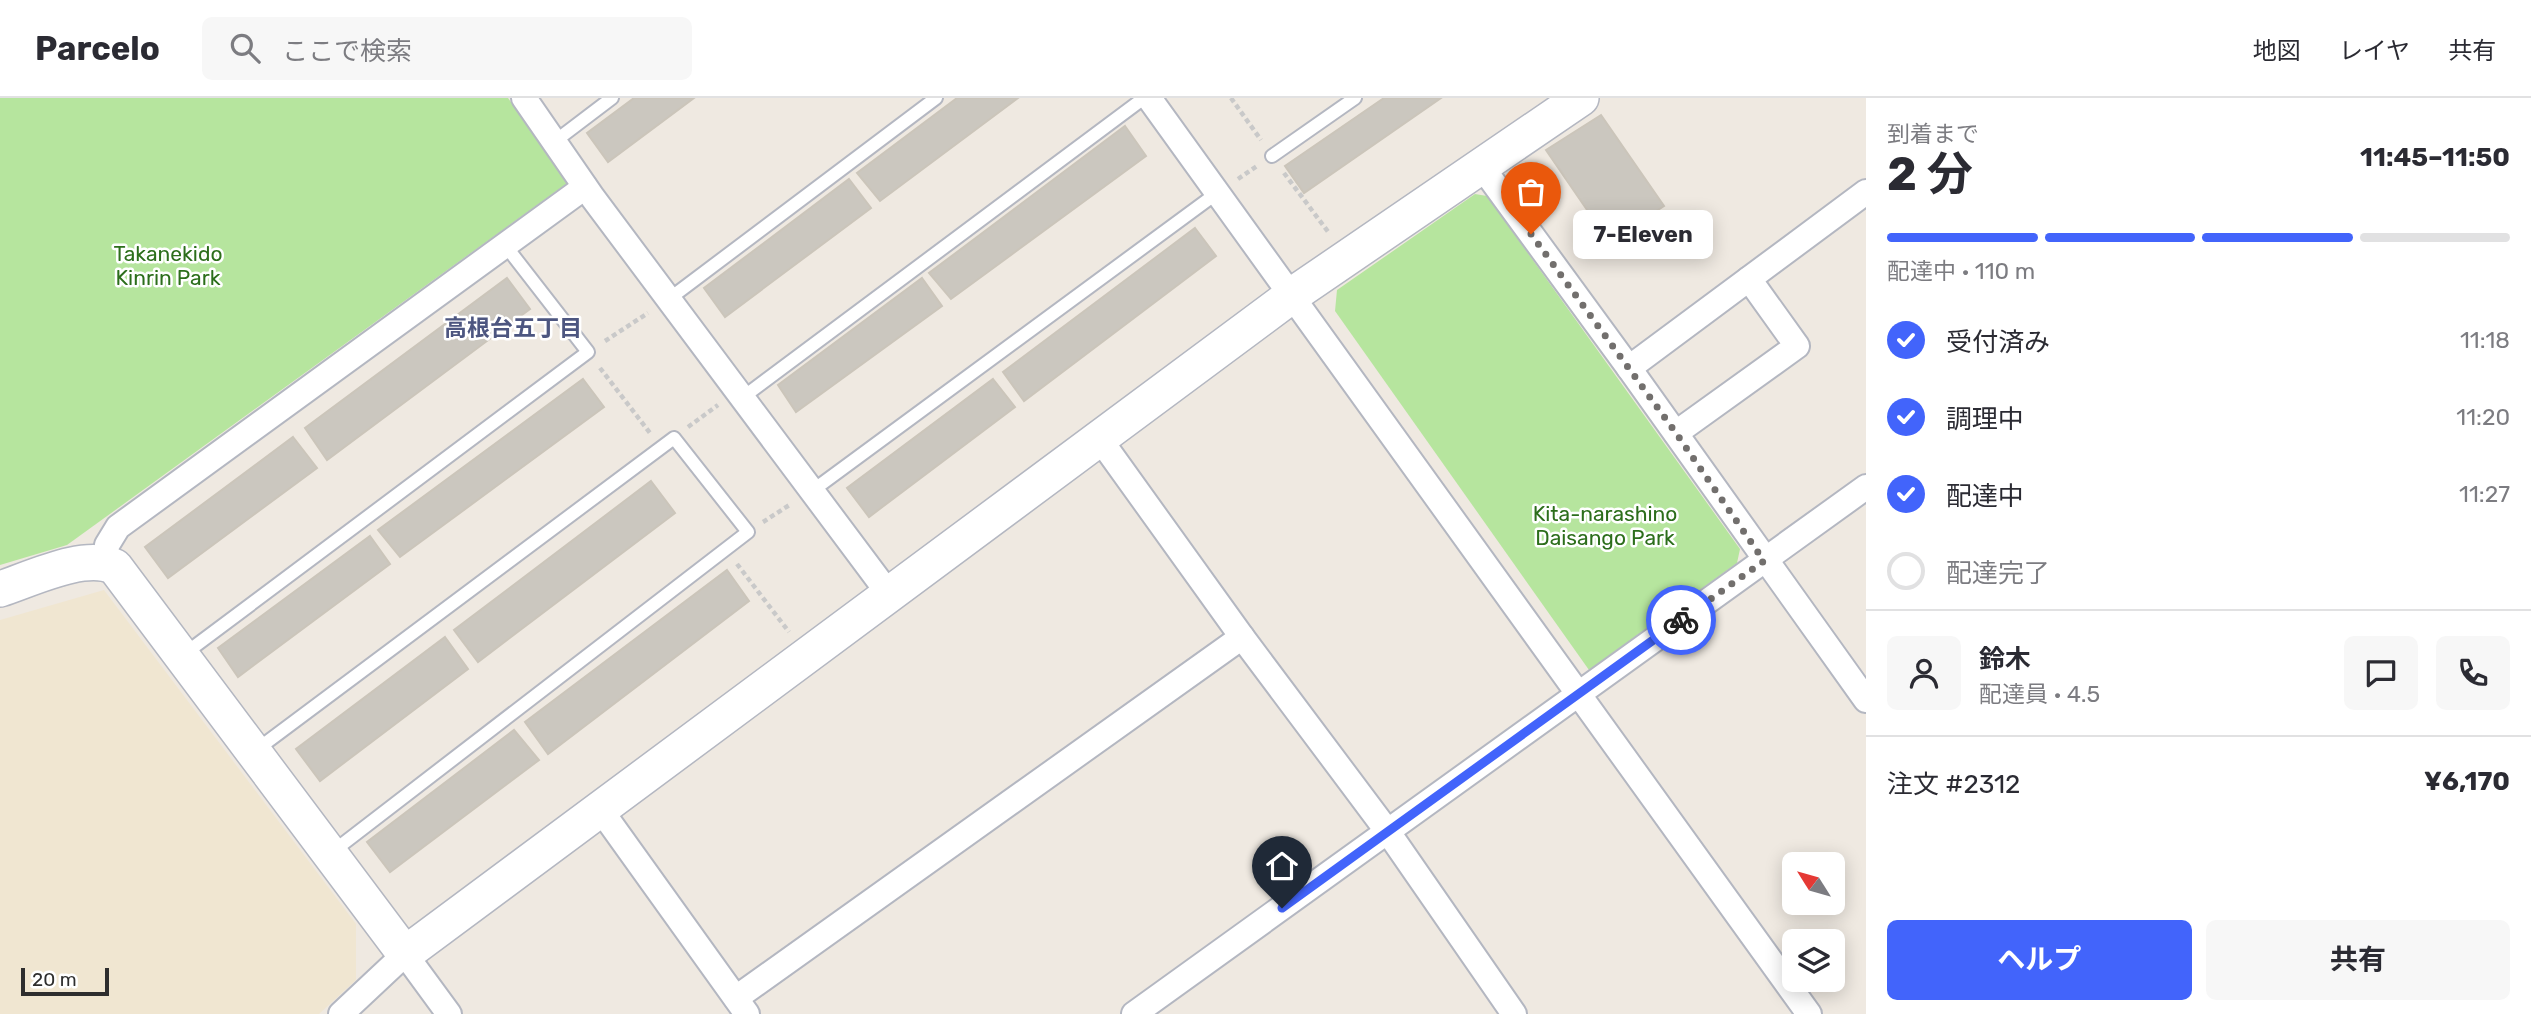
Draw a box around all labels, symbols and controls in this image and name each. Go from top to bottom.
search box [202,17,692,80]
text: Parcelo [35,29,160,68]
icon: search [226,29,264,67]
text: ここで検索 [282,36,412,67]
text: 地図 [2253,37,2301,65]
text: レイヤ [2339,37,2410,65]
text: 共有 [2448,37,2496,65]
text: 到着まで [1887,120,1979,148]
text: 11:45–11:50 [2360,142,2510,173]
text: 2 分 [1887,147,1973,202]
pin [1501,162,1561,234]
icon: bag [1512,173,1550,211]
callout: 7-Eleven [1573,209,1713,258]
text: 7-Eleven [1593,220,1693,248]
park label: Takanekido Kinrin Park [114,241,222,290]
text: 配達中 · 110 m [1887,257,2035,285]
district label: 高根台五丁目 [444,314,582,342]
icon: check [1887,321,1925,359]
text: 11:18 [2460,326,2510,354]
text: 受付済み [1946,327,2050,358]
icon: check [1887,398,1925,436]
text: 11:20 [2456,403,2510,431]
text: 調理中 [1946,404,2024,435]
icon: check [1887,475,1925,513]
text: 11:27 [2459,480,2510,508]
text: 配達中 [1946,481,2024,512]
park label: Kita-narashino Daisango Park [1533,501,1677,550]
text: 配達完了 [1946,558,2050,589]
courier [1646,585,1716,655]
icon: bike [1662,601,1700,639]
button: person [1887,636,1961,710]
button: chat [2344,636,2418,710]
button: phone [2436,636,2510,710]
text: 鈴木 [1979,644,2031,675]
text: 配達員 · 4.5 [1979,680,2100,708]
text: ¥6,170 [2424,766,2510,797]
text: 注文 #2312 [1887,769,2020,800]
pin [1252,836,1312,908]
icon: home [1263,847,1301,885]
north arrow [1782,852,1844,915]
map controls [1782,852,1845,992]
button: ヘルプ [1887,920,2192,1000]
button: 共有 [2206,920,2510,1000]
button: layers [1782,929,1845,992]
scale bar [21,965,108,997]
text: 20 m [32,968,77,991]

